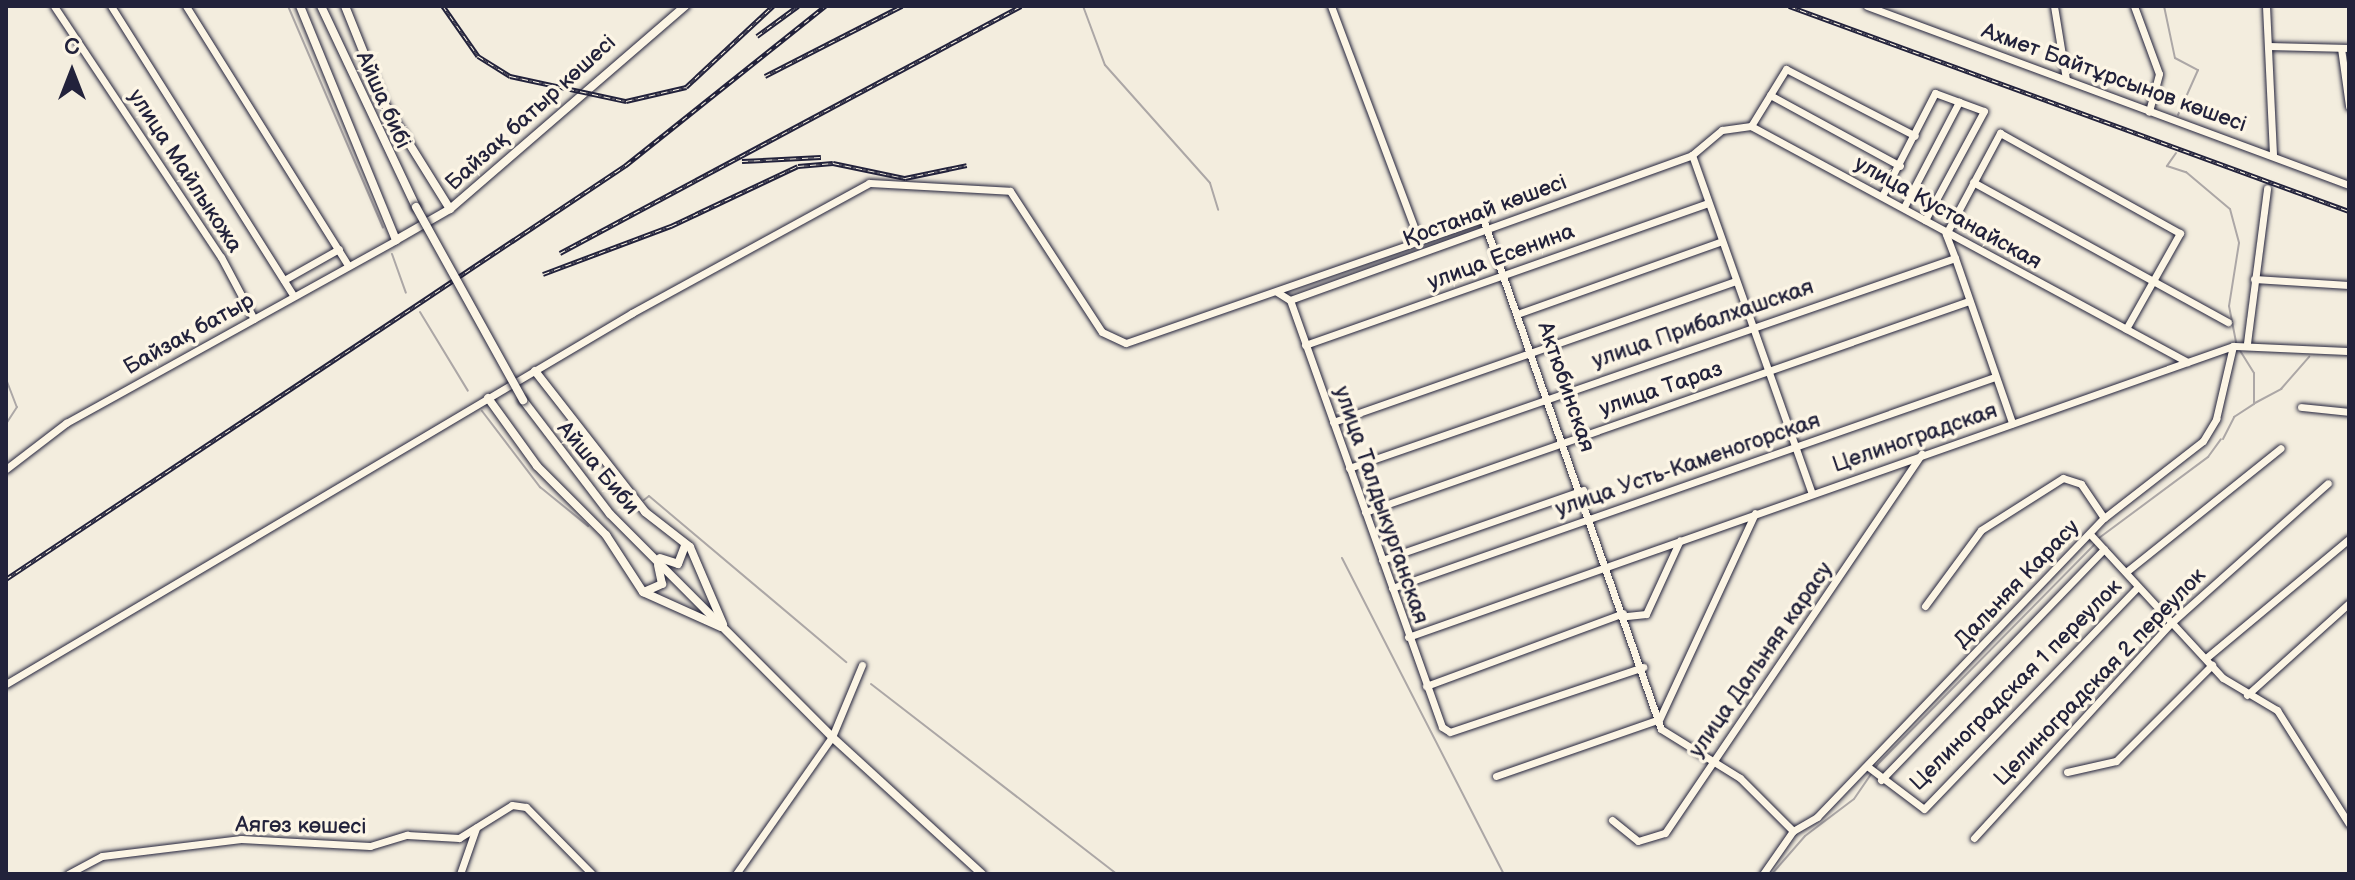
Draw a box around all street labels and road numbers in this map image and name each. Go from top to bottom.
street label: Ахмет Байтұрсынов көшесі [1978,18,2250,138]
street label: Байзақ батыр көшесі [441,30,621,196]
street label: Айша бибі [350,47,416,153]
street label: улица Майлыкожа [122,84,248,258]
street label: улица Кустанайская [1850,151,2046,275]
street label: Қостанай көшесі [1400,169,1570,253]
street label: улица Есенина [1424,218,1578,296]
street label: улица Прибалхашская [1589,274,1817,374]
street label: Байзақ батыр [119,287,259,381]
street label: Актюбинская [1531,319,1601,455]
street label: улица Тараз [1596,356,1726,422]
street label: улица Талдыкурганская [1328,383,1434,627]
street label: Целиноградская [1829,397,2001,479]
street label: улица Усть-Каменогорская [1552,407,1824,523]
street label: Айша Биби [551,416,645,520]
street label: Дальняя Карасу [1949,514,2085,654]
street label: улица Дальняя карасу [1684,557,1838,763]
street label: Целиноградская 2 переулок [1989,562,2211,792]
street label: Целиноградская 1 переулок [1905,574,2127,796]
street label: Аягөз көшесі [235,812,367,840]

